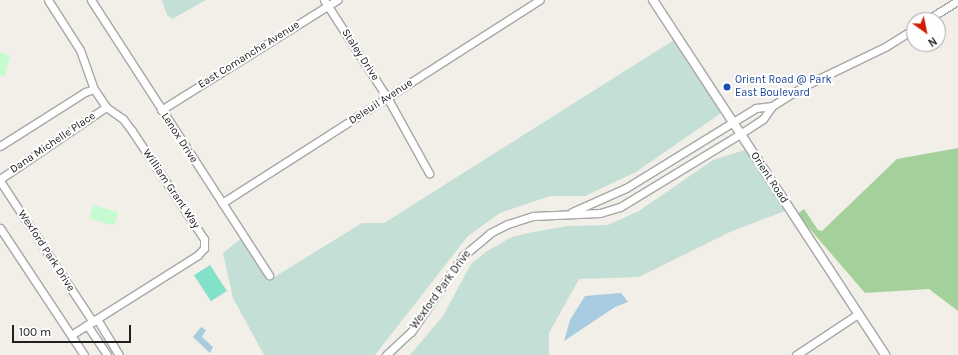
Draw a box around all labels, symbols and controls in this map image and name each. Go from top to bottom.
north arrow [906,12,946,52]
street label: East Comanche Avenue [196,18,302,92]
street label: Staley Drive [338,27,382,83]
text: N [925,34,939,49]
place label: Orient Road @ Park East Boulevard [735,74,832,100]
street label: Deleuil Avenue [347,76,415,128]
marker: Orient Road @ Park East Boulevard [722,82,732,92]
street label: Dana Michelle Place [8,110,98,176]
street label: Lenox Drive [158,110,200,166]
street label: William Grant Way [140,147,202,231]
street label: Orient Road [747,150,791,206]
street label: Wexford Park Drive [15,208,77,294]
street label: Wexford Park Drive [408,248,474,332]
scale bar [14,317,133,343]
text: 100 m [19,325,51,339]

